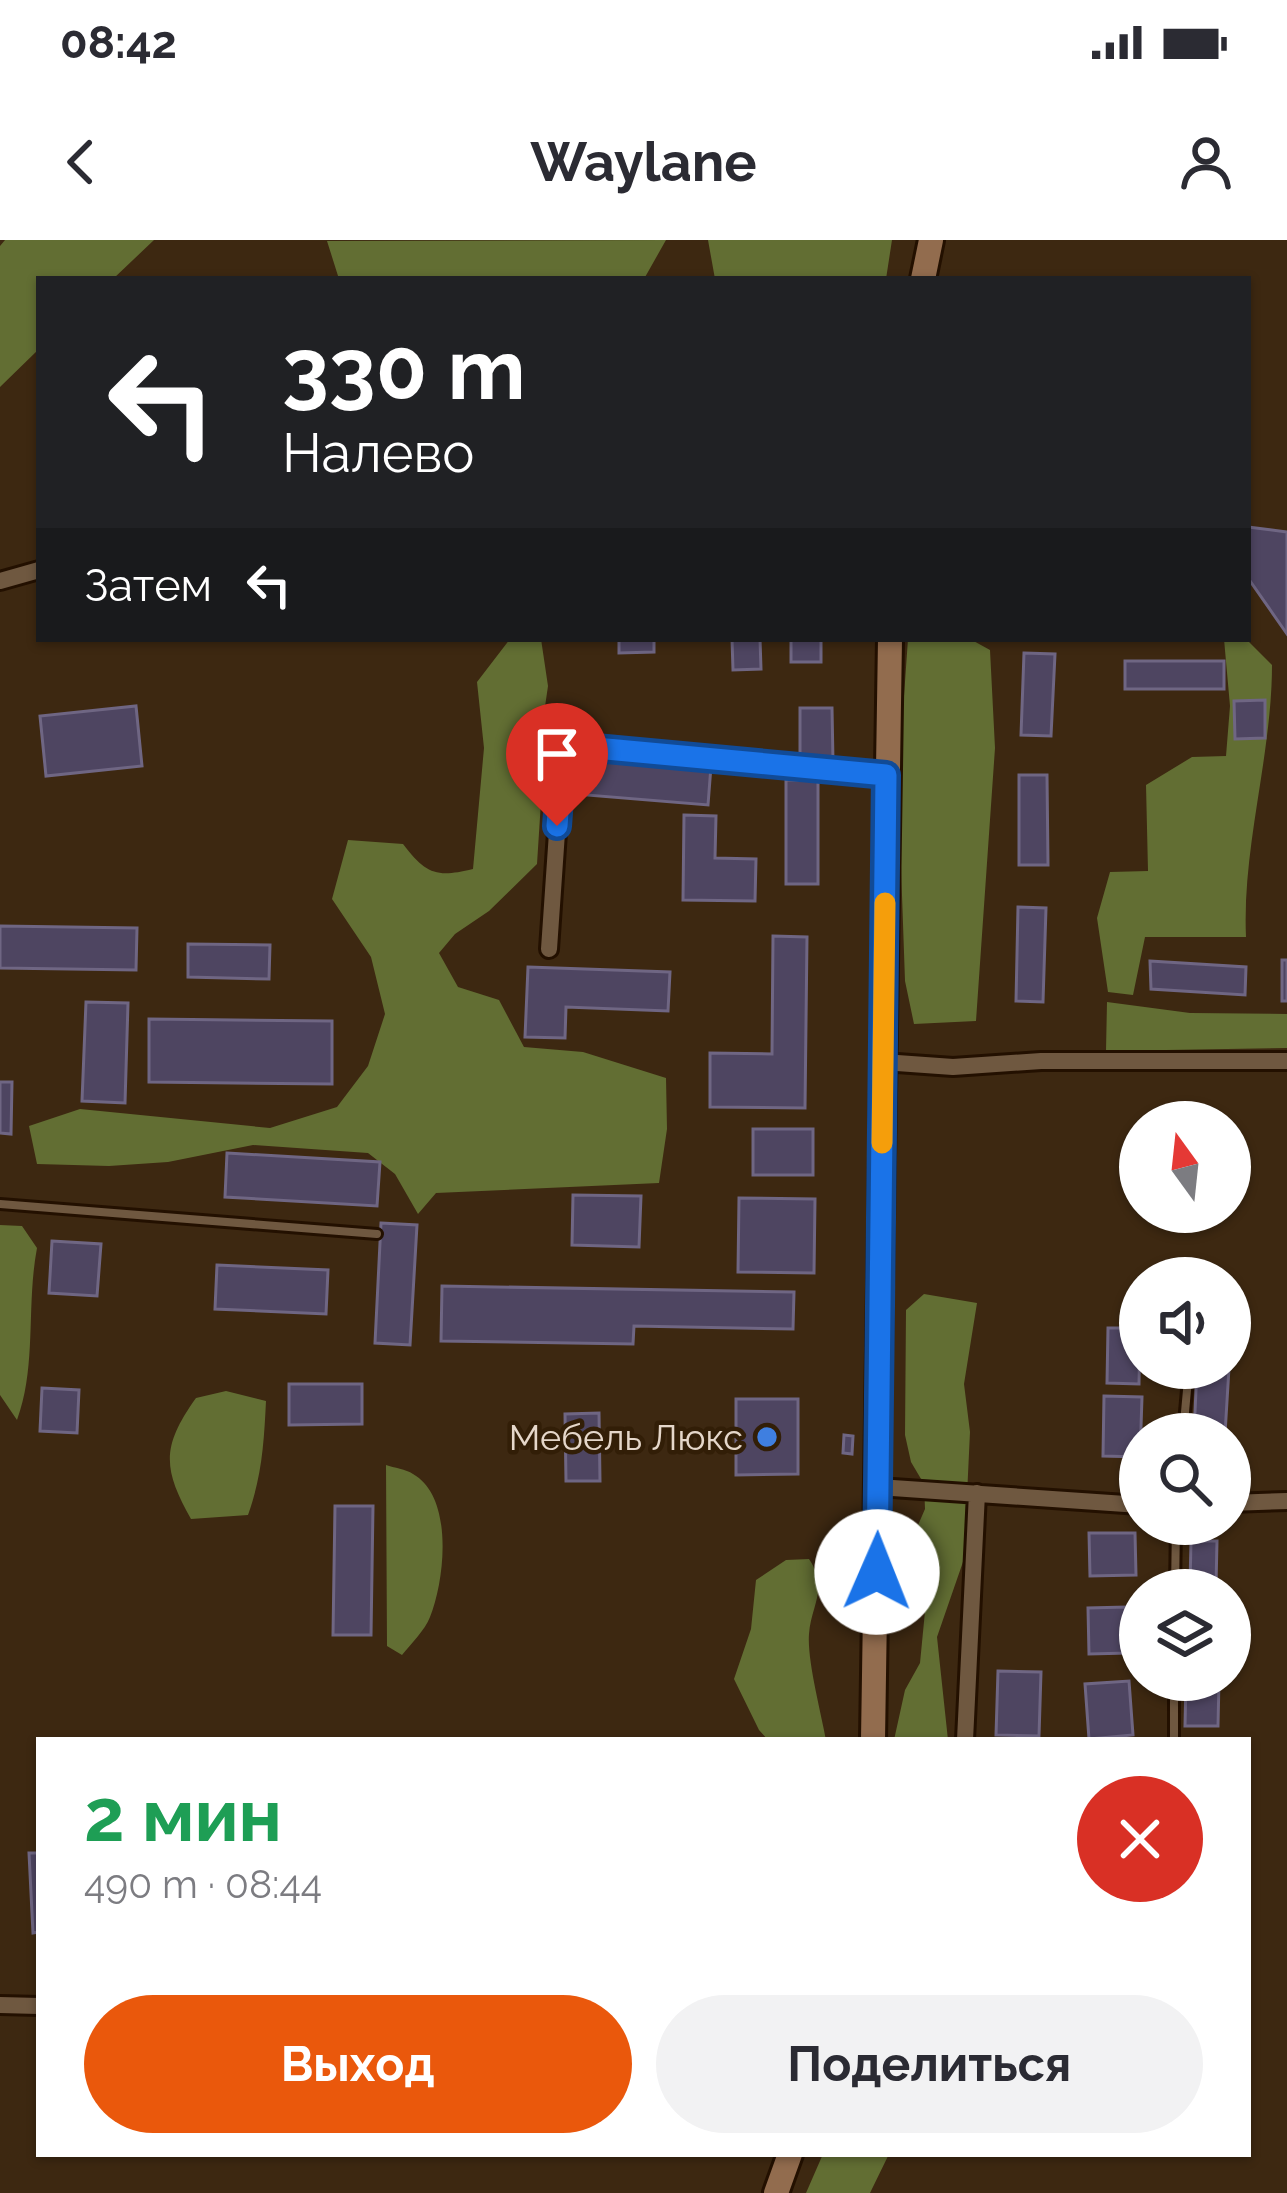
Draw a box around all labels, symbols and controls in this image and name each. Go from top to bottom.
text: 08:42 [60,16,177,69]
icon: back [48,129,114,195]
icon: person [1173,129,1239,195]
text: Waylane [530,130,757,194]
text: 330 m [282,320,526,419]
icon: left [84,324,240,480]
text: Налево [282,421,474,485]
icon: left [236,552,302,618]
text: Затем [84,559,212,612]
pin [506,703,608,826]
icon: arrive [524,721,590,787]
north arrow [1119,1101,1251,1233]
map controls [1119,1101,1251,1701]
button: sound [1119,1257,1251,1389]
button: search [1119,1413,1251,1545]
place label: Мебель Люкс [509,1416,743,1458]
marker: Мебель Люкс [754,1424,780,1450]
position arrow [814,1509,940,1635]
button: layers [1119,1569,1251,1701]
text: 2 мин [84,1773,282,1858]
button: close [1077,1776,1203,1902]
text: 490 m · 08:44 [84,1861,322,1907]
button: Выход [84,1995,632,2133]
button: Поделиться [656,1995,1203,2133]

